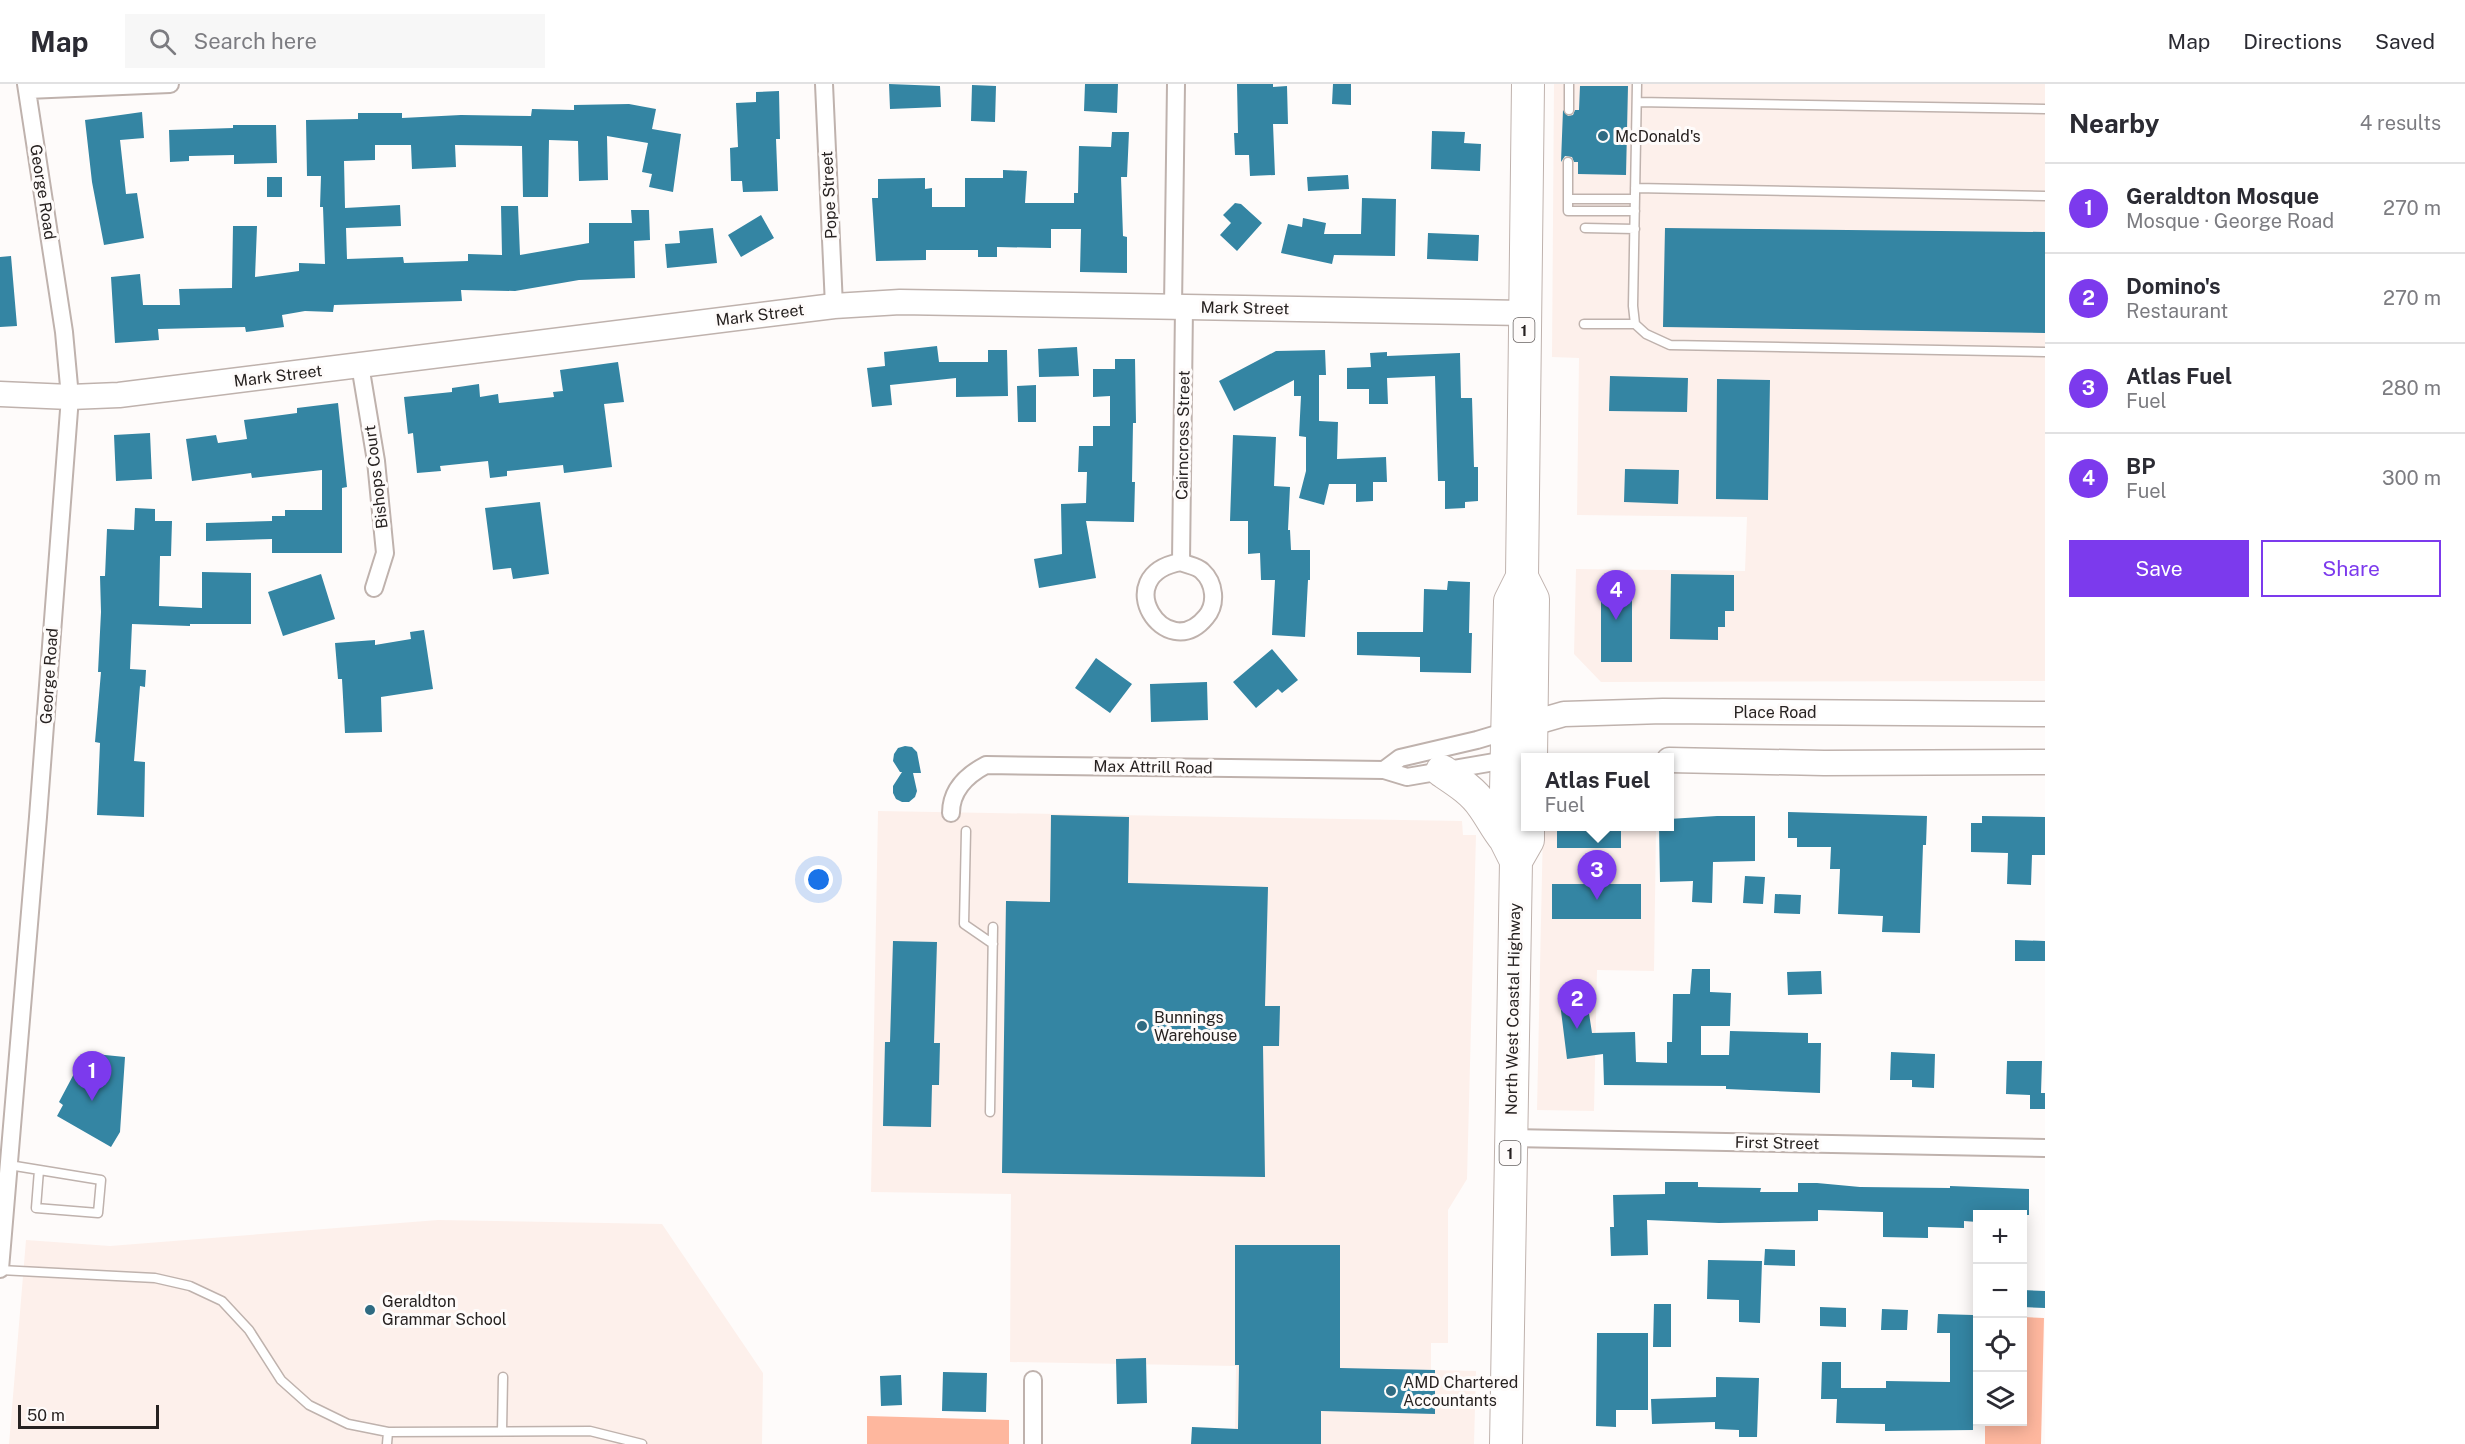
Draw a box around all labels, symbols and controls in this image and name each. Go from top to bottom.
search box [125,14,545,68]
text: Map [30,25,89,58]
icon: search [146,25,179,58]
text: Search here [194,28,317,54]
text: Map [2168,29,2210,54]
text: Directions [2243,29,2342,54]
text: Saved [2375,29,2435,54]
text: Nearby [2069,108,2159,139]
text: 4 results [2360,111,2441,135]
place label: McDonald's [1615,127,1701,146]
marker: McDonald's [1596,129,1610,143]
street label: George Road [26,143,60,241]
street label: Pope Street [817,150,841,240]
text: Geraldton Mosque [2126,183,2319,209]
text: 1 [2084,196,2093,220]
text: 270 m [2383,196,2441,220]
text: Mosque · George Road [2126,209,2334,233]
text: Domino's [2126,273,2221,299]
text: 2 [2082,286,2095,310]
text: 270 m [2383,286,2441,310]
street label: Mark Street [1200,298,1290,318]
text: Restaurant [2126,299,2228,323]
street label: Mark Street [715,300,805,330]
road number: 1 [1514,318,1534,342]
street label: Mark Street [233,361,323,391]
text: Atlas Fuel [2126,363,2232,389]
street label: Cairncross Street [1172,370,1194,500]
text: 3 [2082,376,2095,400]
text: 280 m [2382,376,2441,400]
text: Fuel [2126,389,2167,413]
street label: Bishops Court [360,424,392,530]
text: BP [2126,453,2156,479]
text: 4 [2082,466,2095,490]
text: 300 m [2382,466,2441,490]
text: Fuel [2126,479,2167,503]
button: Save [2069,540,2249,597]
button: Share [2261,540,2441,597]
pin: 4 [1596,570,1636,620]
street label: George Road [36,627,62,725]
street label: Place Road [1733,703,1817,722]
popup [1521,753,1674,831]
street label: Max Attrill Road [1093,756,1213,778]
text: Atlas Fuel [1544,767,1651,793]
text: Fuel [1544,793,1585,817]
pin: 3 [1578,850,1616,900]
your location [804,865,833,894]
street label: North West Coastal Highway [1502,902,1524,1115]
pin: 2 [1558,980,1596,1029]
place label: Bunnings Warehouse [1154,1008,1237,1045]
marker: Bunnings Warehouse [1135,1019,1149,1033]
pin: 1 [72,1052,112,1101]
street label: First Street [1735,1133,1819,1153]
road number: 1 [1500,1141,1520,1165]
map controls [1973,1210,2027,1426]
button: + [1973,1210,2027,1264]
button: − [1973,1264,2027,1318]
place label: Geraldton Grammar School [382,1292,507,1329]
marker: Geraldton Grammar School [363,1303,377,1317]
button: locate [1973,1318,2027,1372]
button: layers [1973,1372,2027,1426]
place label: AMD Chartered Accountants [1403,1373,1518,1410]
marker: AMD Chartered Accountants [1384,1384,1398,1398]
scale bar [18,1402,159,1430]
text: 50 m [27,1406,65,1425]

